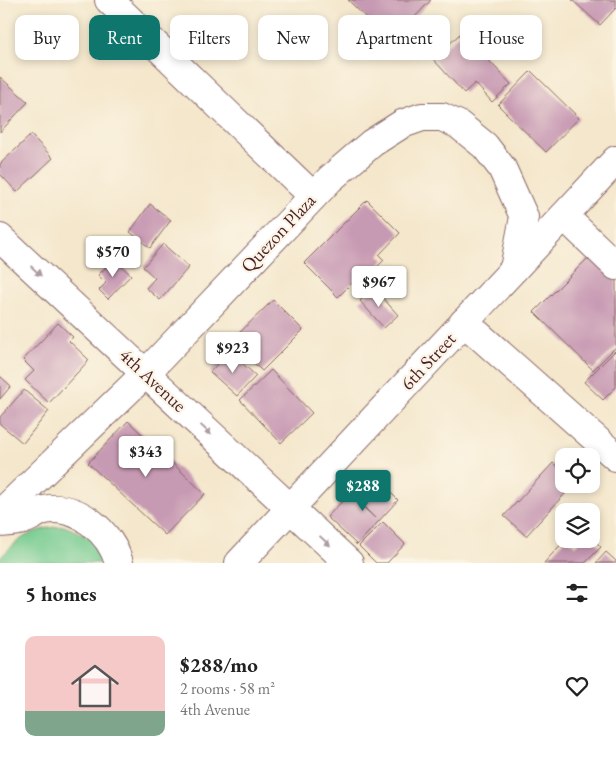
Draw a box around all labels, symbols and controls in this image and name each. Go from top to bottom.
chip: Buy [15,15,79,60]
chip: Rent [89,15,160,60]
chip: Filters [170,15,248,60]
chip: New [258,15,328,60]
chip: Apartment [338,15,450,60]
chip: House [460,15,542,60]
street label: Quezon Plaza [235,188,321,278]
pin: $570 [83,236,143,278]
text: $570 [97,241,129,262]
one-way arrow [29,266,42,277]
pin: $967 [349,266,409,308]
text: $967 [363,271,395,292]
street label: 6th Street [395,327,461,395]
pin: $923 [203,332,263,374]
text: $923 [217,337,249,358]
street label: 4th Avenue [114,342,192,418]
one-way arrow [200,424,212,436]
pin: $343 [116,436,176,478]
text: $343 [130,441,162,462]
map controls [555,448,600,548]
button: locate [555,448,600,493]
pin: $288 [333,470,393,512]
text: $288 [347,475,379,496]
button: layers [555,503,600,548]
one-way arrow [319,535,331,546]
icon: filters [563,579,591,607]
text: 5 homes [25,580,97,607]
text: $288/mo [180,651,258,678]
icon: home [65,656,125,716]
icon: heart [563,672,591,700]
text: 2 rooms · 58 m² [180,678,275,699]
text: 4th Avenue [180,699,250,720]

